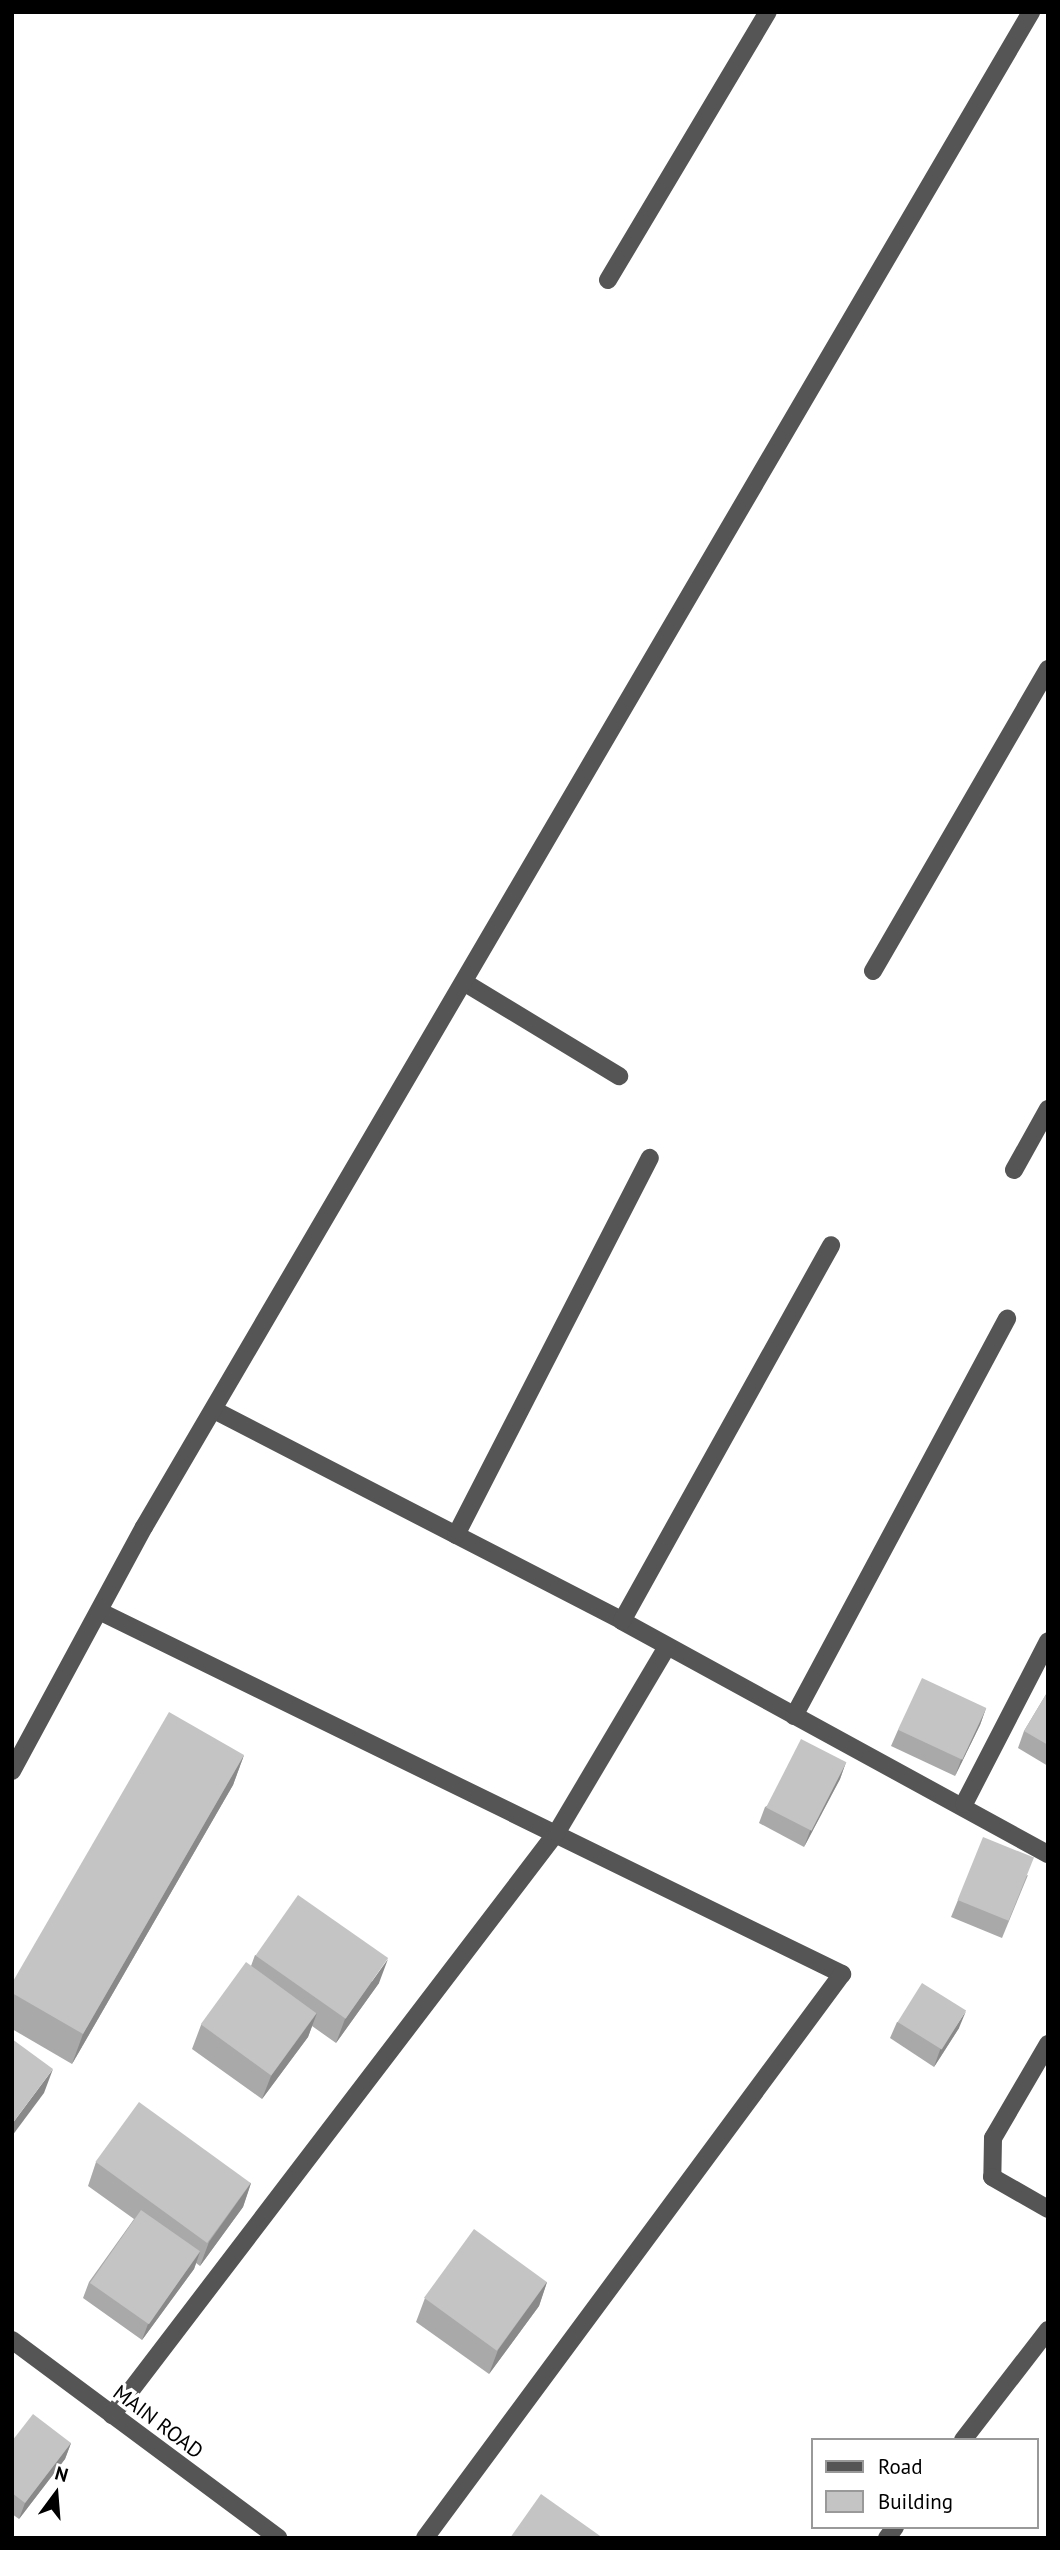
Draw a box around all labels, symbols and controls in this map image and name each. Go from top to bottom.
street label: MAIN ROAD [108,2380,208,2464]
legend [811,2438,1039,2529]
text: Road [878,2453,922,2480]
north arrow [21,2459,91,2529]
text: N [52,2461,71,2487]
text: Building [878,2488,953,2515]

